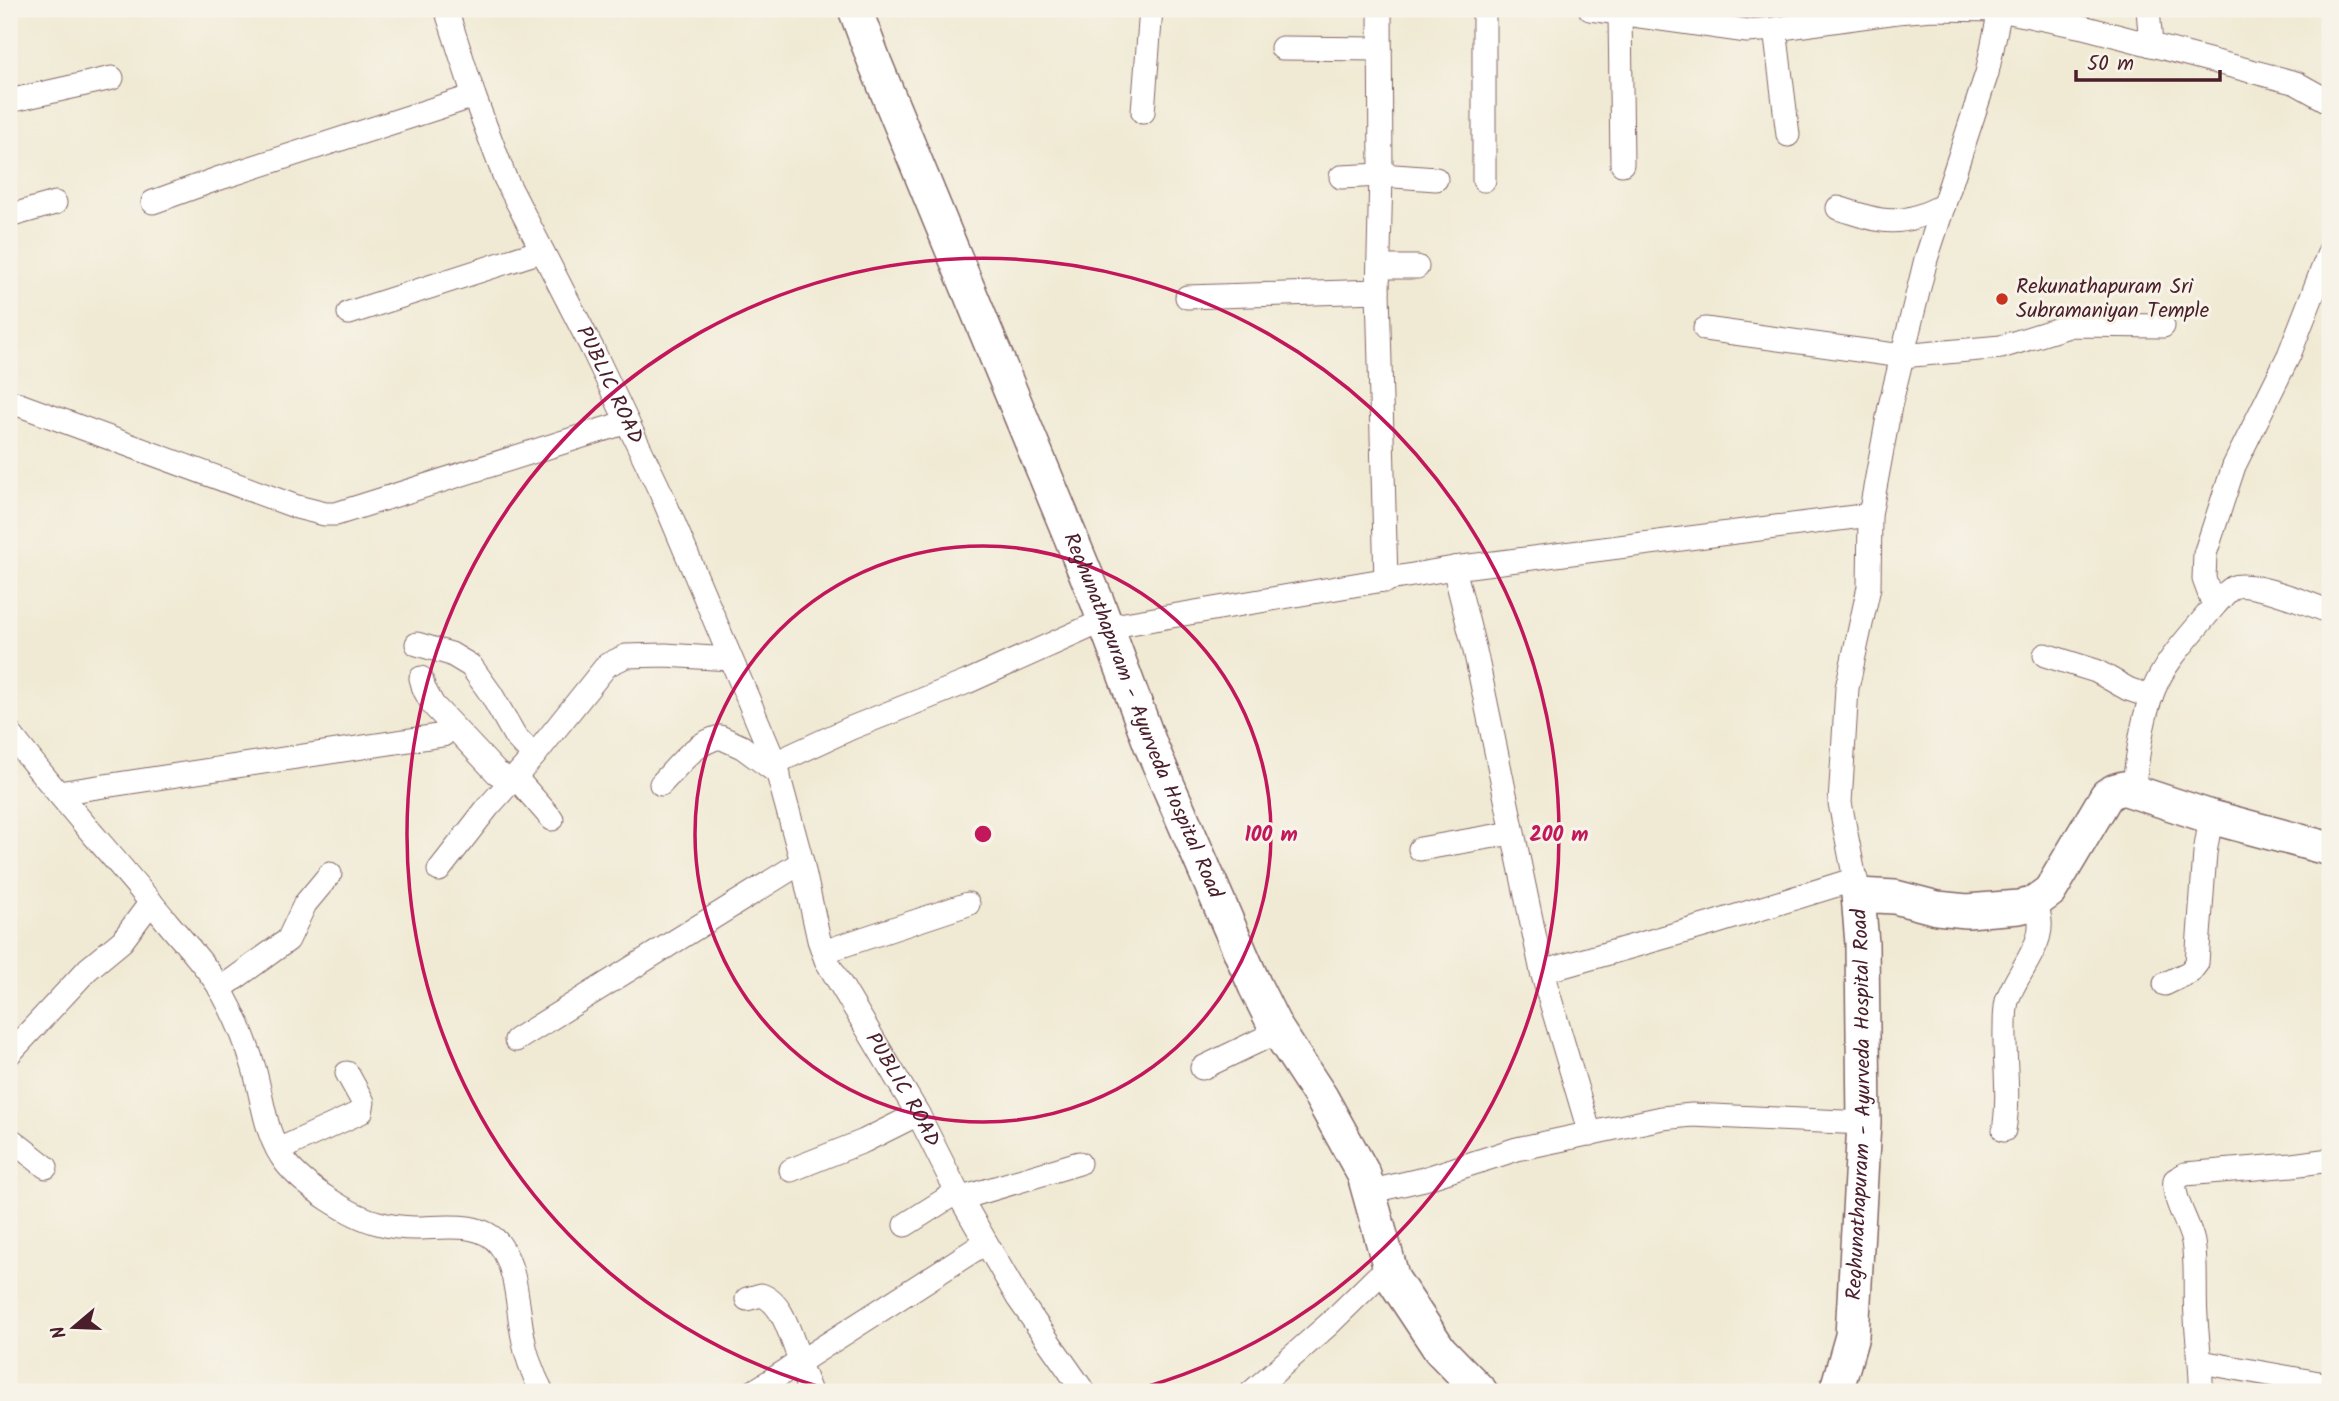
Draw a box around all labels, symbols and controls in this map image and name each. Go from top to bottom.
scale bar [2076,38,2220,82]
text: 50 m [2087,48,2134,81]
place label: Rekunathapuram Sri Subramaniyan Temple [2016,271,2210,328]
marker: Rekunathapuram Sri Subramaniyan Temple [1994,291,2010,307]
street label: PUBLIC ROAD [567,320,652,450]
street label: Reghunathapuram - Ayurveda Hospital Road [1054,528,1232,904]
text: 100 m [1244,819,1298,852]
text: 200 m [1529,819,1589,852]
centre of rings [971,822,995,846]
street label: Reghunathapuram - Ayurveda Hospital Road [1838,907,1881,1301]
street label: PUBLIC ROAD [856,1026,949,1153]
north arrow [38,1292,108,1362]
text: N [44,1321,76,1342]

